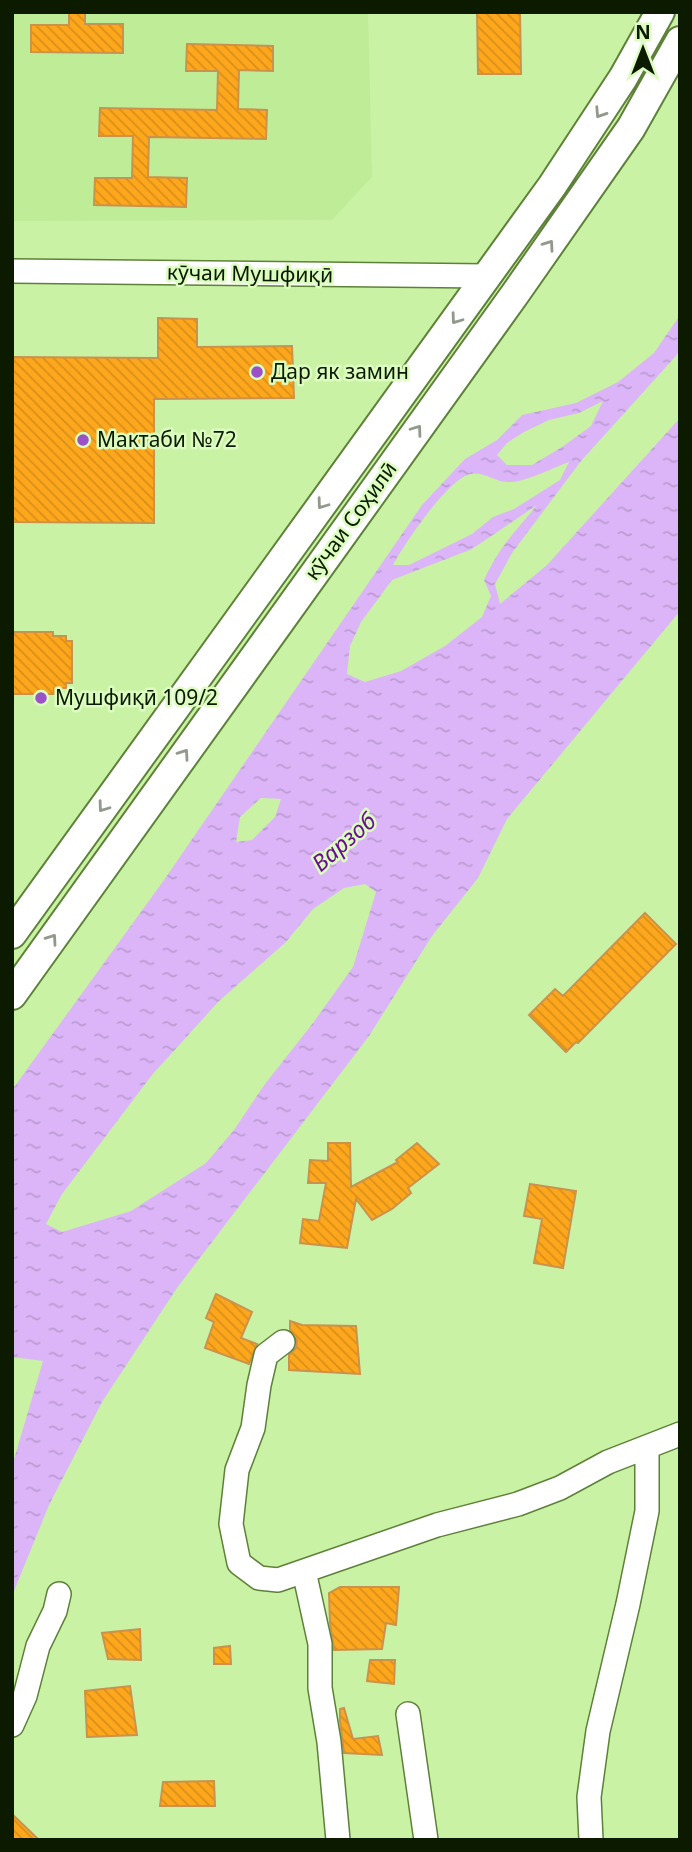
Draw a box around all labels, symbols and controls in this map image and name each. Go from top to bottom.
north arrow [608,14,678,84]
text: N [635,19,651,45]
one-way arrow [596,105,608,118]
one-way arrow [541,240,553,253]
street label: кӯчаи Мушфиқӣ [167,258,333,288]
one-way arrow [451,311,464,324]
place label: Дар як замин [271,357,409,385]
marker: Дар як замин [249,364,265,380]
place label: Мактаби №72 [97,425,237,453]
one-way arrow [409,425,421,438]
marker: Мактаби №72 [75,432,91,448]
street label: кӯчаи Соҳилӣ [298,456,403,585]
one-way arrow [318,496,330,508]
place label: Мушфиқӣ 109/2 [55,683,218,711]
marker: Мушфиқӣ 109/2 [33,690,49,706]
one-way arrow [176,749,188,762]
one-way arrow [99,799,111,812]
water label: Варзоб [304,804,382,878]
one-way arrow [44,934,56,947]

